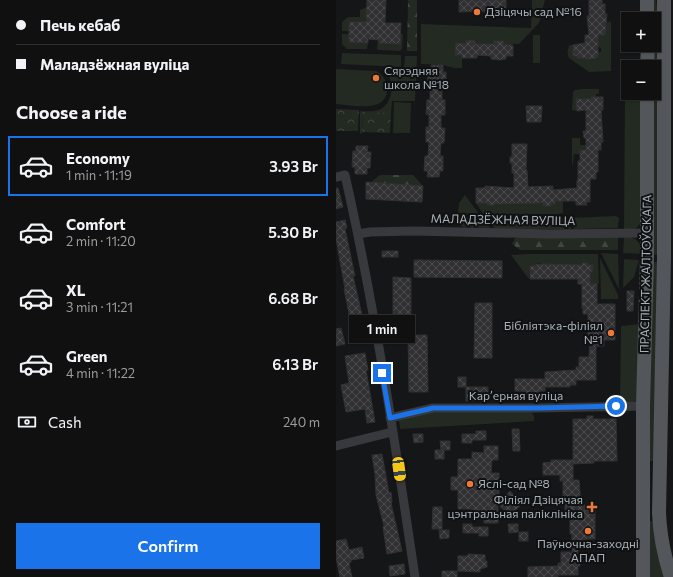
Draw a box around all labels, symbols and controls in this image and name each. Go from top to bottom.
place label: Дзіцячы сад №16 [485,4,582,18]
marker: Дзіцячы сад №16 [472,7,482,17]
map controls [621,12,661,100]
button: + [621,12,661,52]
text: Печь кебаб [40,16,120,34]
text: Маладзёжная вуліца [40,55,189,73]
button: − [621,60,661,100]
place label: Сярэдняя школа №18 [384,63,449,91]
marker: Сярэдняя школа №18 [371,73,381,83]
text: Choose a ride [16,101,127,123]
icon: car [18,148,54,184]
text: Economy [66,149,130,167]
text: 3.93 Br [269,157,318,175]
text: 1 min · 11:19 [66,167,132,183]
street label: ПРАСПЕКТ ЖАЛТОЎСКАГА [637,195,653,353]
street label: МАЛАДЗЁЖНАЯ ВУЛІЦА [430,211,576,227]
icon: car [18,214,54,250]
text: Comfort [66,215,126,233]
text: 5.30 Br [268,223,318,241]
text: 2 min · 11:20 [66,233,136,249]
icon: car [18,280,54,316]
text: XL [66,281,85,299]
text: 6.68 Br [268,289,318,307]
text: 3 min · 11:21 [66,299,133,315]
callout: 1 min [349,315,415,343]
place label: Бібліятэка-філіял №1 [504,318,603,346]
text: 1 min [367,321,397,337]
marker: Бібліятэка-філіял №1 [606,328,616,338]
icon: car [18,346,54,382]
text: Green [66,347,107,365]
text: 6.13 Br [272,355,318,373]
route end [373,364,391,382]
text: 4 min · 11:22 [66,365,135,381]
street label: Карʼерная вуліца [469,388,563,402]
route start [607,397,625,415]
icon: cash [16,411,38,433]
text: Cash [48,413,82,431]
text: 240 m [283,414,320,430]
car [391,456,407,482]
place label: Яслі-сад №8 [478,476,550,490]
marker: Яслі-сад №8 [465,479,475,489]
place label: Філіял Дзіцячая цэнтральная паліклініка [447,492,583,520]
marker: Філіял Дзіцячая цэнтральная паліклініка [586,501,598,513]
button: Confirm [16,523,320,569]
marker: Паўночна-заходні АПАП [583,526,593,536]
place label: Паўночна-заходні АПАП [537,536,639,564]

